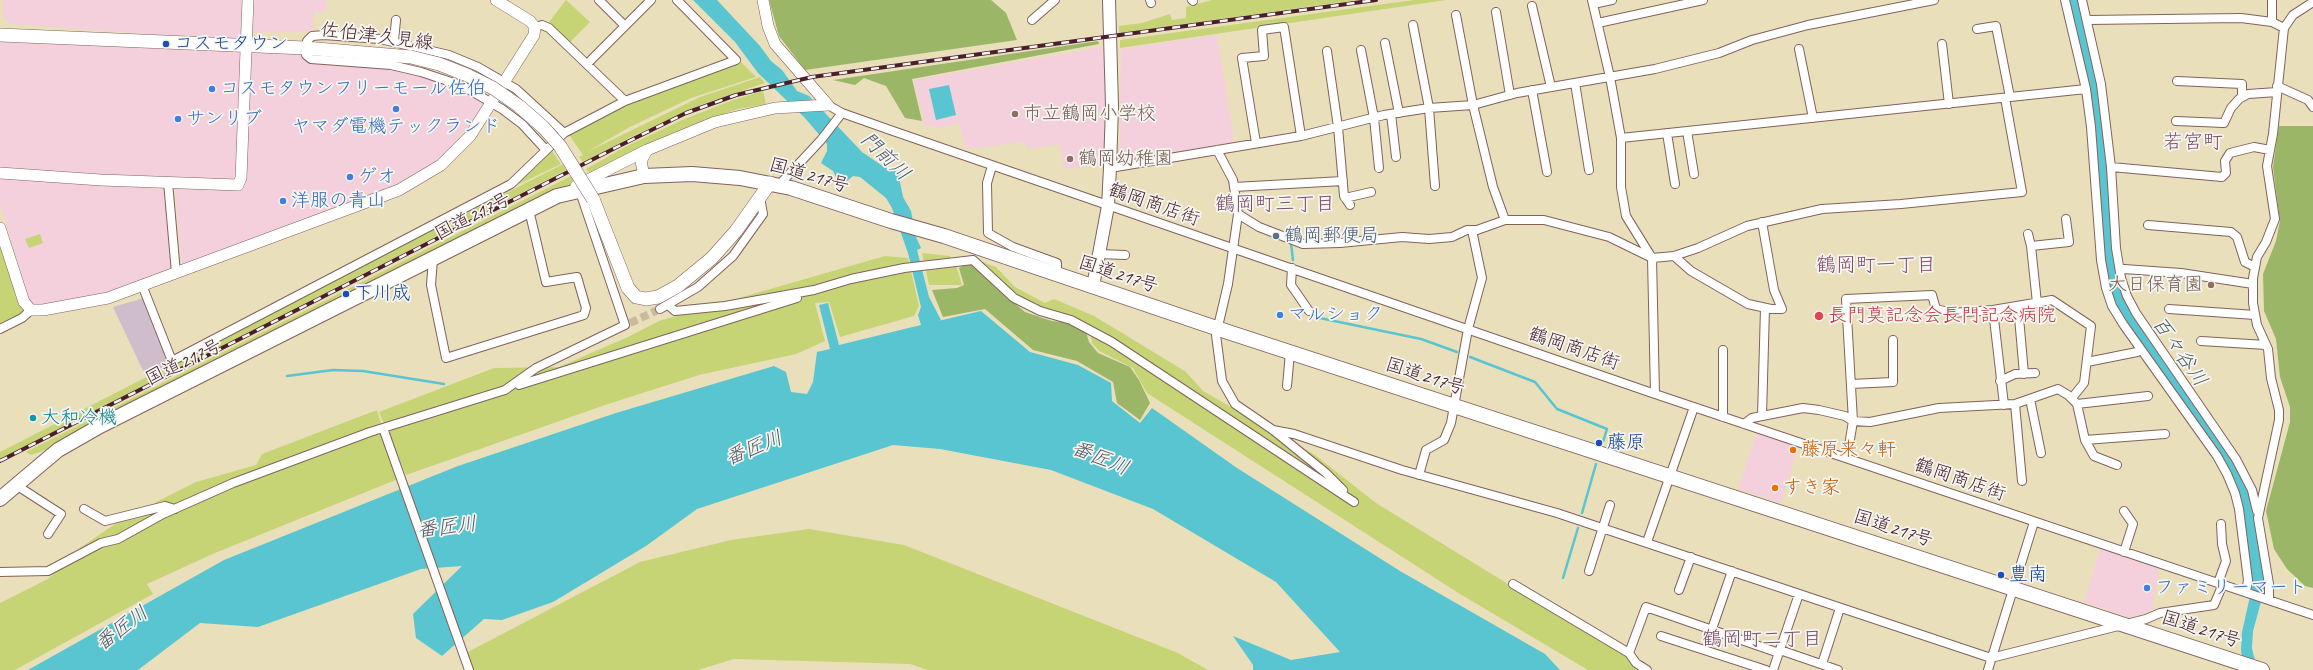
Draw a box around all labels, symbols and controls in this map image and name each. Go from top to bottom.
street label: 佐伯津久見線 [319,19,435,55]
place label: コスモタウン [174,33,288,55]
marker: コスモタウン [161,39,171,49]
place label: コスモタウンフリーモール佐伯 [220,78,486,100]
marker: コスモタウンフリーモール佐伯 [207,84,217,94]
place label: 市立鶴岡小学校 [1023,103,1156,125]
marker: ヤマダ電機テックランド [391,104,401,114]
place label: サンリブ [186,108,262,130]
marker: 市立鶴岡小学校 [1010,109,1020,119]
marker: サンリブ [173,114,183,124]
place label: ヤマダ電機テックランド [292,116,500,138]
water label: 門前川 [855,128,915,186]
district label: 若宮町 [2163,131,2223,155]
place label: 鶴岡幼稚園 [1078,148,1173,170]
street label: 国道217号 [766,154,852,198]
marker: 鶴岡幼稚園 [1065,154,1075,164]
place label: ゲオ [358,166,396,188]
marker: ゲオ [345,172,355,182]
street label: 鶴岡商店街 [1105,179,1203,231]
street label: 国道217号 [431,188,515,246]
place label: 洋服の青山 [291,190,386,212]
district label: 鶴岡町三丁目 [1215,193,1335,217]
marker: 洋服の青山 [278,196,288,206]
place label: 鶴岡郵便局 [1284,225,1379,247]
marker: 鶴岡郵便局 [1271,231,1281,241]
street label: 国道217号 [1075,251,1161,299]
district label: 鶴岡町一丁目 [1816,254,1936,278]
place label: 大日保育園 [2108,274,2203,296]
marker: 大日保育園 [2206,280,2216,290]
place label: 下川成 [354,283,411,305]
marker: 下川成 [341,289,351,299]
place label: マルショク [1288,304,1383,326]
place label: 長門莫記念会長門記念病院 [1828,305,2056,327]
marker: マルショク [1275,310,1285,320]
marker: 長門莫記念会長門記念病院 [1813,310,1825,322]
water label: 百々谷川 [2146,312,2212,392]
street label: 鶴岡商店街 [1525,323,1623,375]
street label: 国道217号 [142,335,226,391]
street label: 国道217号 [1382,353,1468,401]
place label: 大和冷機 [41,407,117,429]
marker: 大和冷機 [28,413,38,423]
water label: 番匠川 [722,427,786,471]
place label: 藤原 [1607,432,1645,454]
water label: 番匠川 [1068,437,1132,481]
marker: 藤原 [1594,438,1604,448]
place label: 藤原来々軒 [1801,439,1896,461]
marker: 藤原来々軒 [1788,445,1798,455]
street label: 鶴岡商店街 [1911,454,2009,506]
place label: すき家 [1783,477,1840,499]
marker: すき家 [1770,483,1780,493]
street label: 国道217号 [1850,505,1936,553]
water label: 番匠川 [416,512,478,544]
place label: 豊南 [2009,564,2047,586]
marker: 豊南 [1996,570,2006,580]
place label: ファミリーマート [2155,577,2307,599]
marker: ファミリーマート [2142,583,2152,593]
water label: 番匠川 [91,601,153,657]
street label: 国道217号 [2158,606,2244,654]
district label: 鶴岡町二丁目 [1702,628,1822,652]

